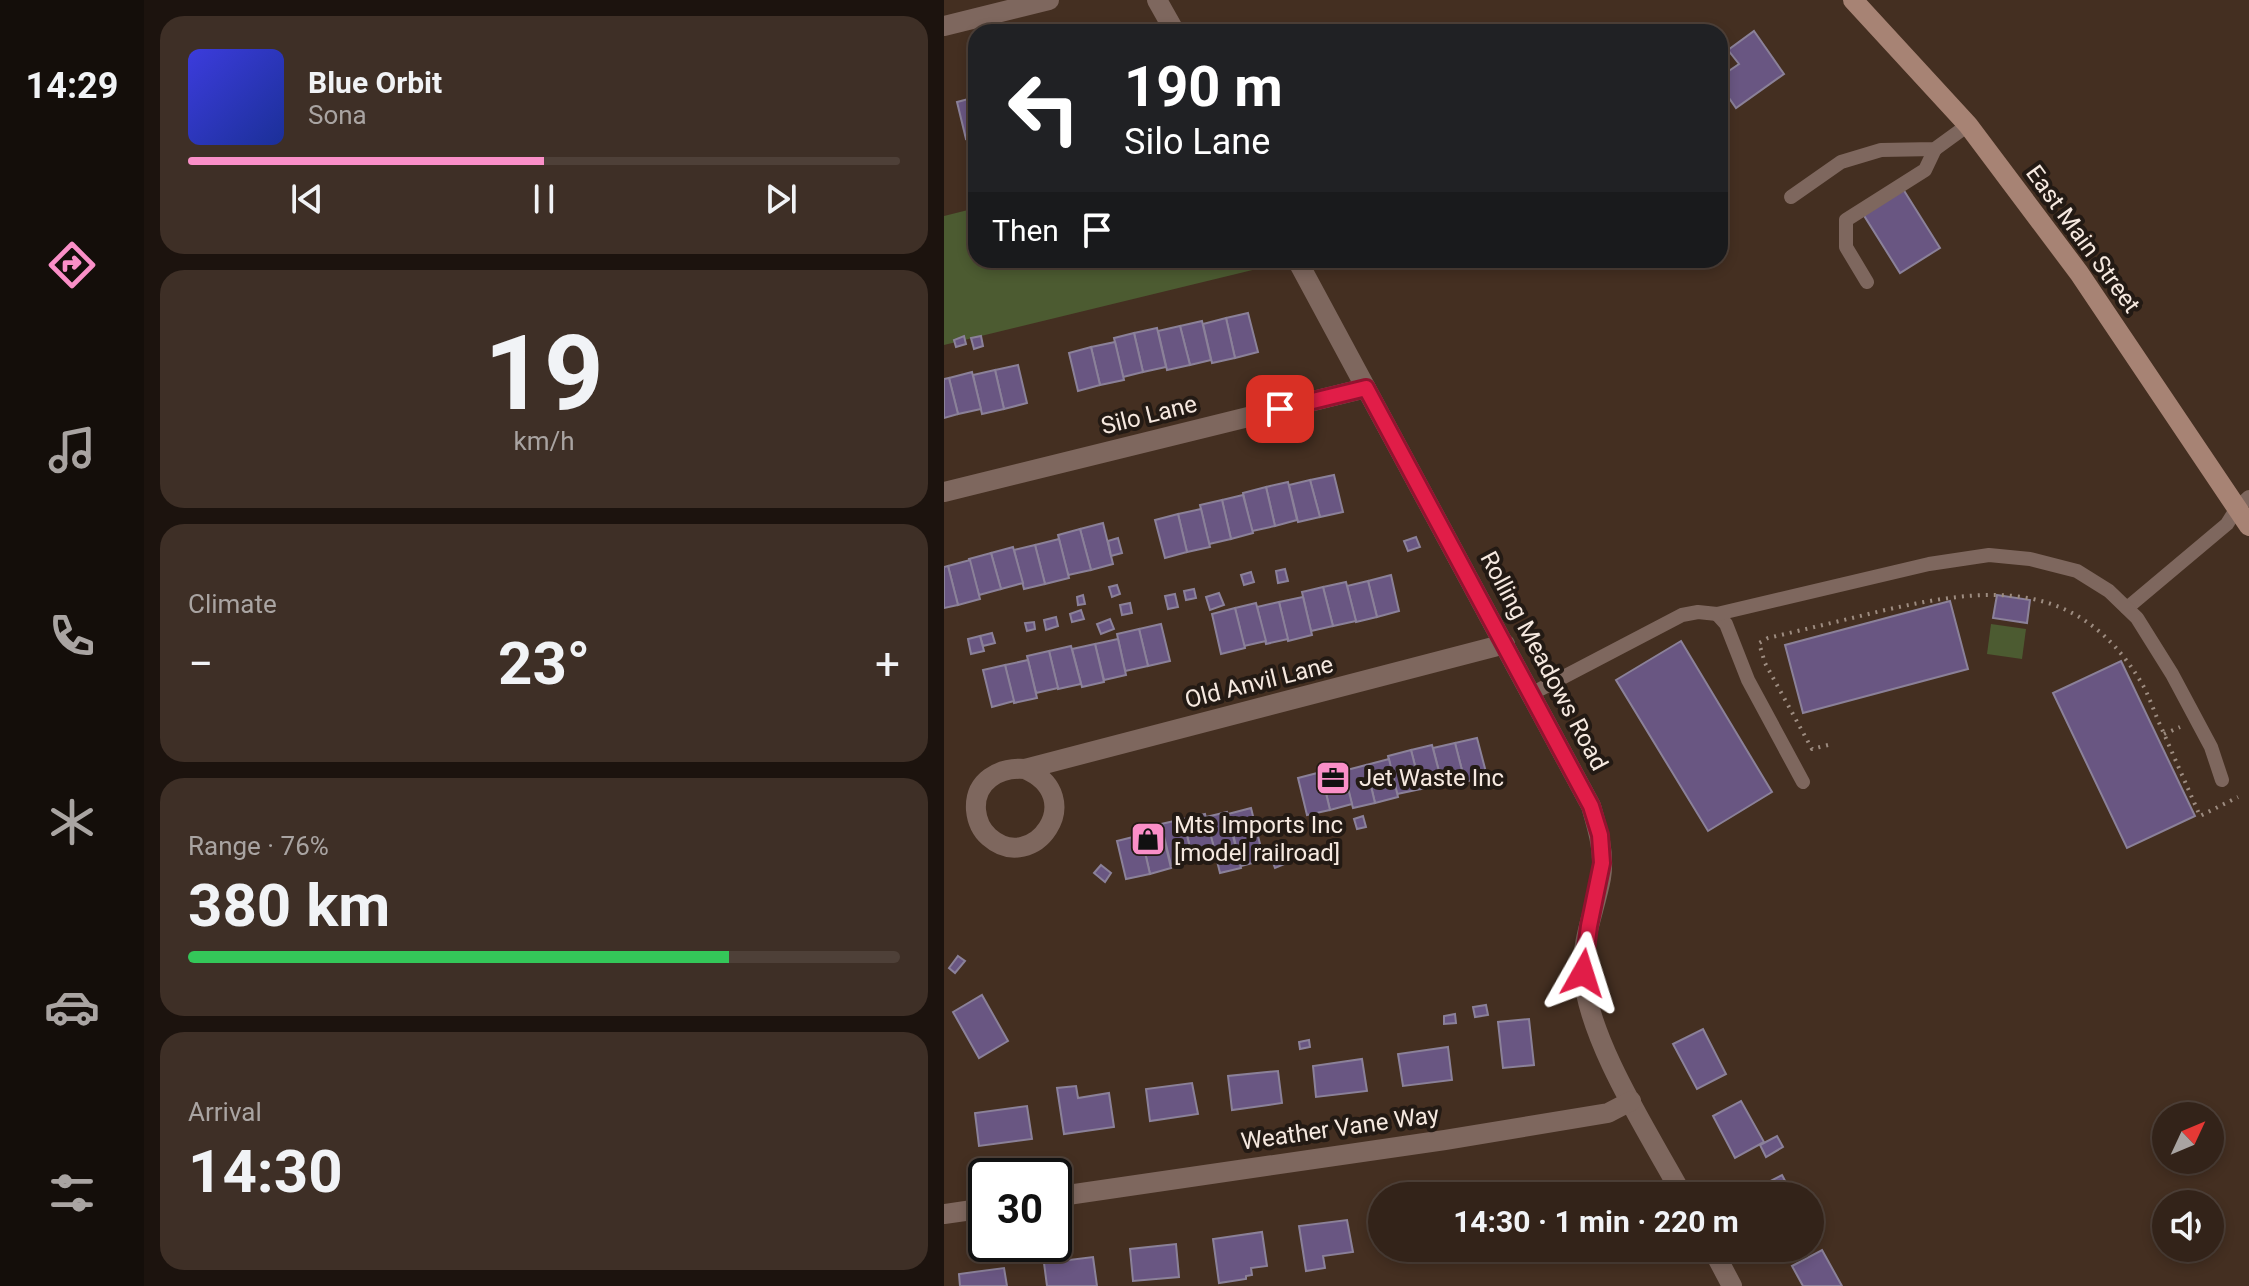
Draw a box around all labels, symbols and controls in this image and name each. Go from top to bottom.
text: 190 m [1124,54,1283,120]
icon: left [992,56,1096,160]
text: 14:29 [26,65,118,107]
text: Blue Orbit [308,65,442,100]
text: Sona [308,100,367,130]
text: Silo Lane [1124,121,1270,163]
street label: East Main Street [2020,160,2146,318]
icon: previous [285,177,329,221]
icon: pause [522,177,566,221]
icon: next [759,177,803,221]
icon: arrive [1075,208,1119,252]
text: Then [992,213,1059,248]
icon: directions [44,237,100,293]
text: 19 [484,313,604,434]
pin [1246,375,1314,443]
icon: arrive [1258,387,1302,431]
street label: Silo Lane [1098,390,1200,440]
icon: music [44,422,100,478]
text: km/h [513,426,575,456]
street label: Rolling Meadows Road [1474,547,1614,775]
text: Climate [188,589,277,619]
icon: phone [44,608,100,664]
text: 23° [498,628,590,699]
text: − [188,638,213,690]
text: + [875,638,900,690]
street label: Old Anvil Lane [1182,650,1336,714]
office icon: Jet Waste Inc [1314,759,1352,797]
place label: Jet Waste Inc [1359,764,1504,792]
icon: climate [44,794,100,850]
place label: Mts Imports Inc [model railroad] [1174,811,1343,867]
shop icon: Mts Imports Inc [model railroad] [1129,820,1167,858]
text: Range · 76% [188,831,329,861]
text: 380 km [188,870,390,941]
position arrow [1541,931,1625,1015]
icon: car [44,979,100,1035]
text: Arrival [188,1097,262,1127]
street label: Weather Vane Way [1239,1100,1441,1156]
north arrow [2152,1102,2224,1174]
map controls [2152,1102,2224,1262]
text: 14:30 [188,1136,343,1207]
speed limit sign: 30 [968,1158,1072,1262]
icon: filters [44,1165,100,1221]
button: sound [2152,1190,2224,1262]
text: 14:30 · 1 min · 220 m [1453,1204,1739,1239]

